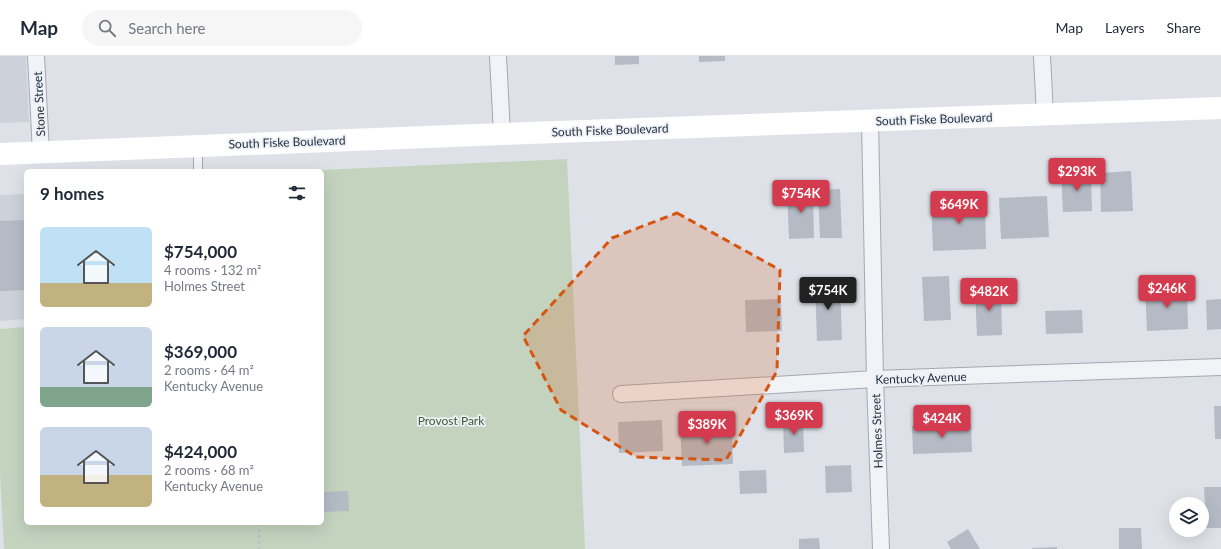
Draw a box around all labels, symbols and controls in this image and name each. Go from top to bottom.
search box [82,10,362,46]
text: Map [20,16,58,39]
icon: search [96,17,118,39]
text: Search here [128,19,206,37]
text: Map [1055,19,1083,36]
text: Layers [1105,19,1145,36]
text: Share [1167,19,1201,36]
street label: Stone Street [30,70,48,137]
street label: South Fiske Boulevard [875,109,993,129]
street label: South Fiske Boulevard [551,120,669,140]
street label: South Fiske Boulevard [228,132,346,152]
pin: $293K [1049,158,1105,192]
text: $293K [1057,163,1097,179]
pin: $754K [773,180,829,214]
icon: filters [286,182,308,204]
text: 9 homes [40,183,104,204]
text: $754K [781,185,821,201]
pin: $649K [931,191,987,225]
text: $649K [939,196,979,212]
text: $754,000 [164,241,237,262]
icon: home [72,243,120,291]
text: 4 rooms · 132 m² [164,262,261,278]
pin: $246K [1139,275,1195,309]
pin: $754K [800,277,856,311]
text: Holmes Street [164,278,245,294]
pin: $482K [961,278,1017,312]
text: $246K [1147,280,1187,296]
text: $754K [808,282,848,298]
text: $482K [969,283,1009,299]
text: $369,000 [164,341,237,362]
icon: home [72,343,120,391]
text: 2 rooms · 64 m² [164,362,254,378]
street label: Kentucky Avenue [875,369,967,387]
text: Kentucky Avenue [164,378,263,394]
street label: Holmes Street [868,393,886,469]
pin: $369K [766,402,822,436]
pin: $424K [914,405,970,439]
text: $369K [774,407,814,423]
text: $424K [922,410,962,426]
pin: $389K [679,411,735,445]
park label: Provost Park [418,413,485,428]
text: $389K [687,416,727,432]
text: $424,000 [164,441,237,462]
icon: home [72,443,120,491]
text: 2 rooms · 68 m² [164,462,254,478]
text: Kentucky Avenue [164,478,263,494]
map controls [1169,497,1209,537]
button: layers [1169,497,1209,537]

